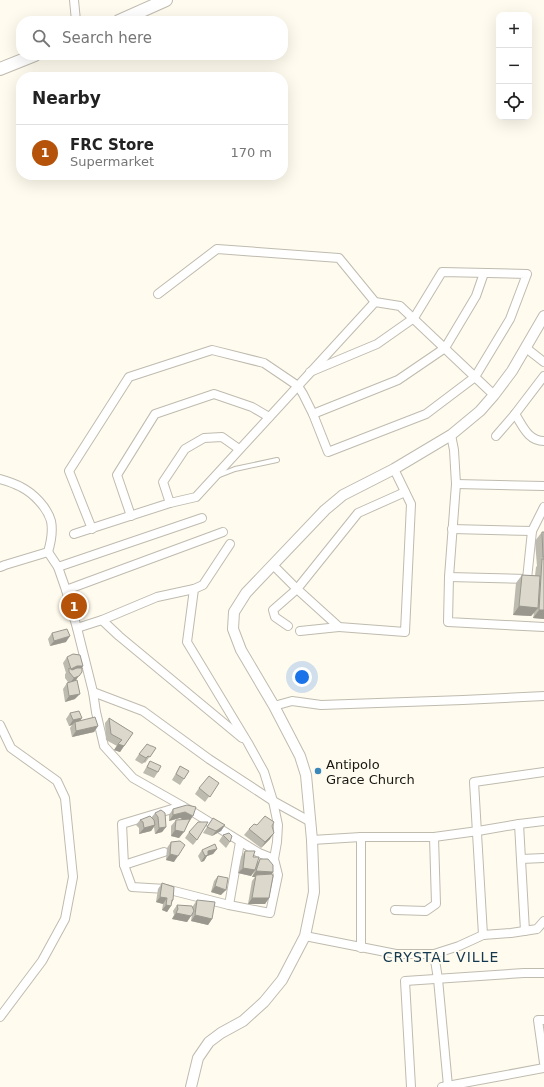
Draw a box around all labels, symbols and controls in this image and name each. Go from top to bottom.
map controls [496,12,532,120]
button: + [496,12,532,48]
search box [16,16,288,60]
icon: search [30,27,52,49]
text: Search here [62,29,152,47]
button: − [496,48,532,84]
button: locate [496,84,532,120]
text: Nearby [32,88,101,108]
text: FRC Store [70,136,154,154]
text: 1 [40,145,50,160]
text: 170 m [230,145,272,160]
text: Supermarket [70,154,154,169]
pin: 1 [61,591,87,621]
your location [292,667,312,687]
place label: Antipolo Grace Church [326,757,415,787]
marker: Antipolo Grace Church [313,766,323,776]
district label: CRYSTAL VILLE [383,949,499,965]

